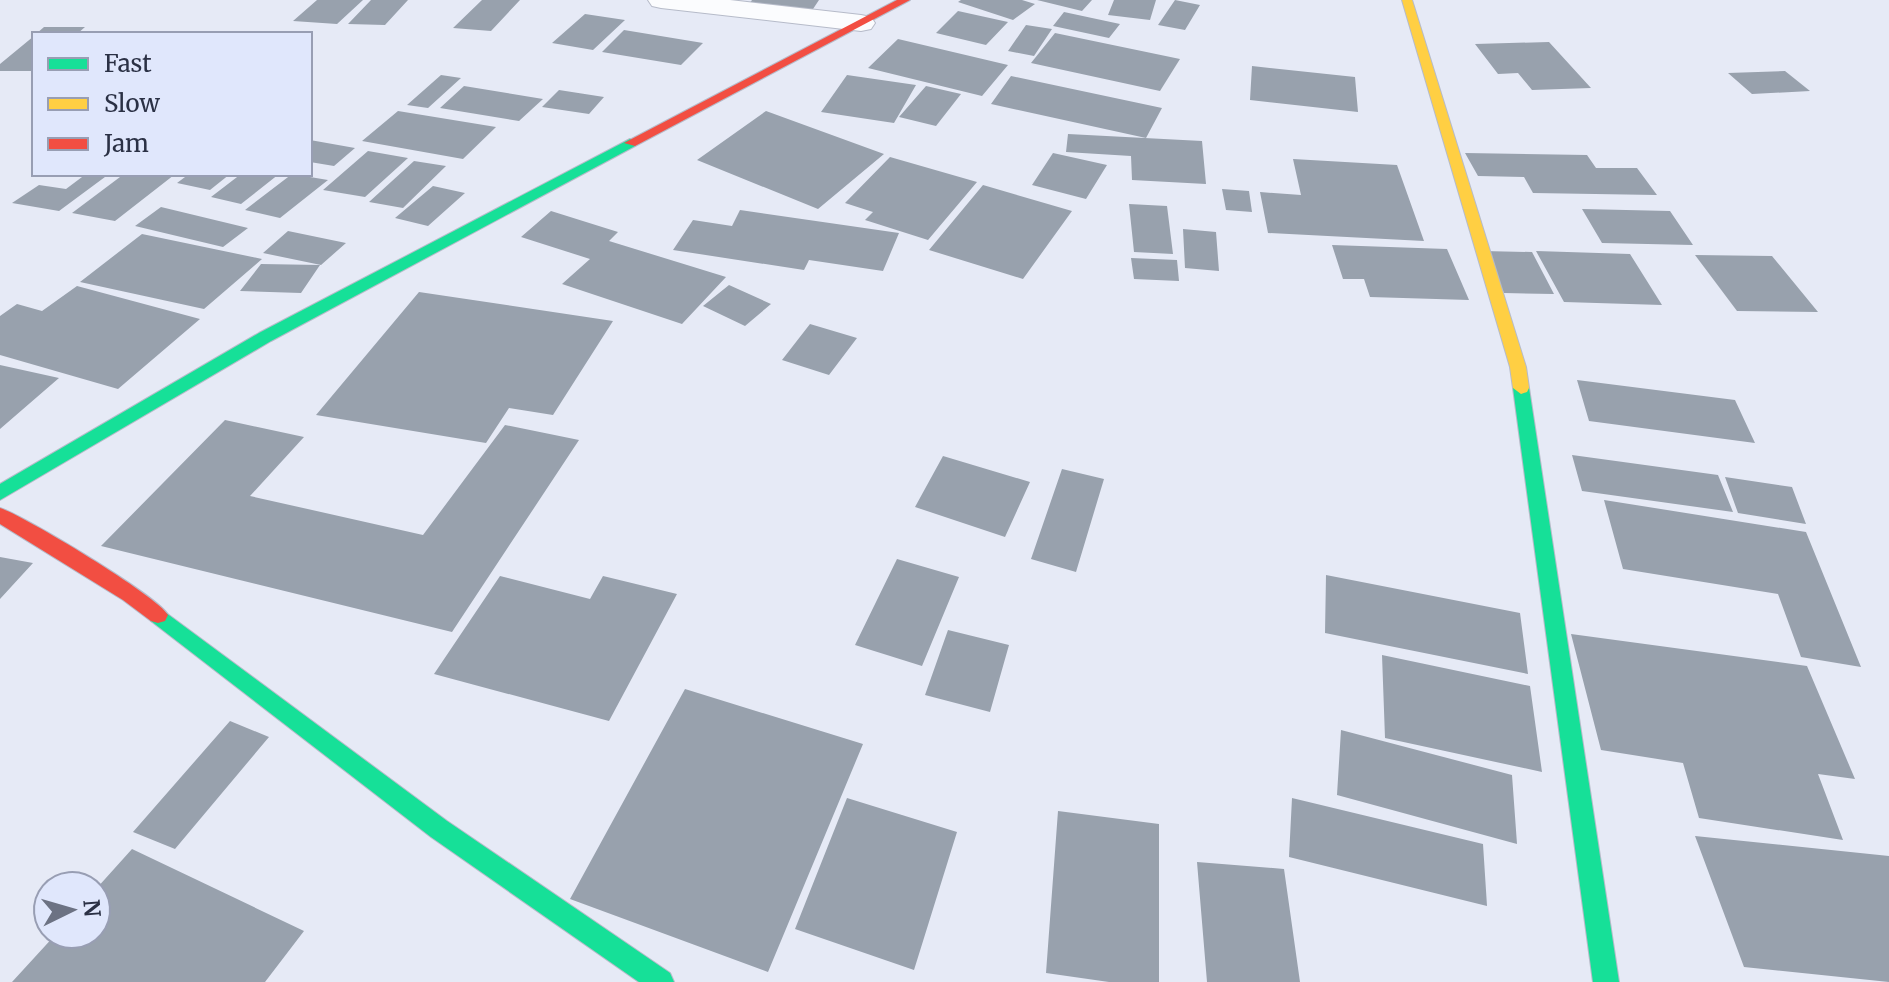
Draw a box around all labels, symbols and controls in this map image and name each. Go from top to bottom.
legend [32,32,312,176]
text: Fast [104,48,152,79]
text: Slow [104,88,160,119]
text: Jam [103,128,149,159]
north arrow [32,870,112,950]
text: N [77,898,107,919]

